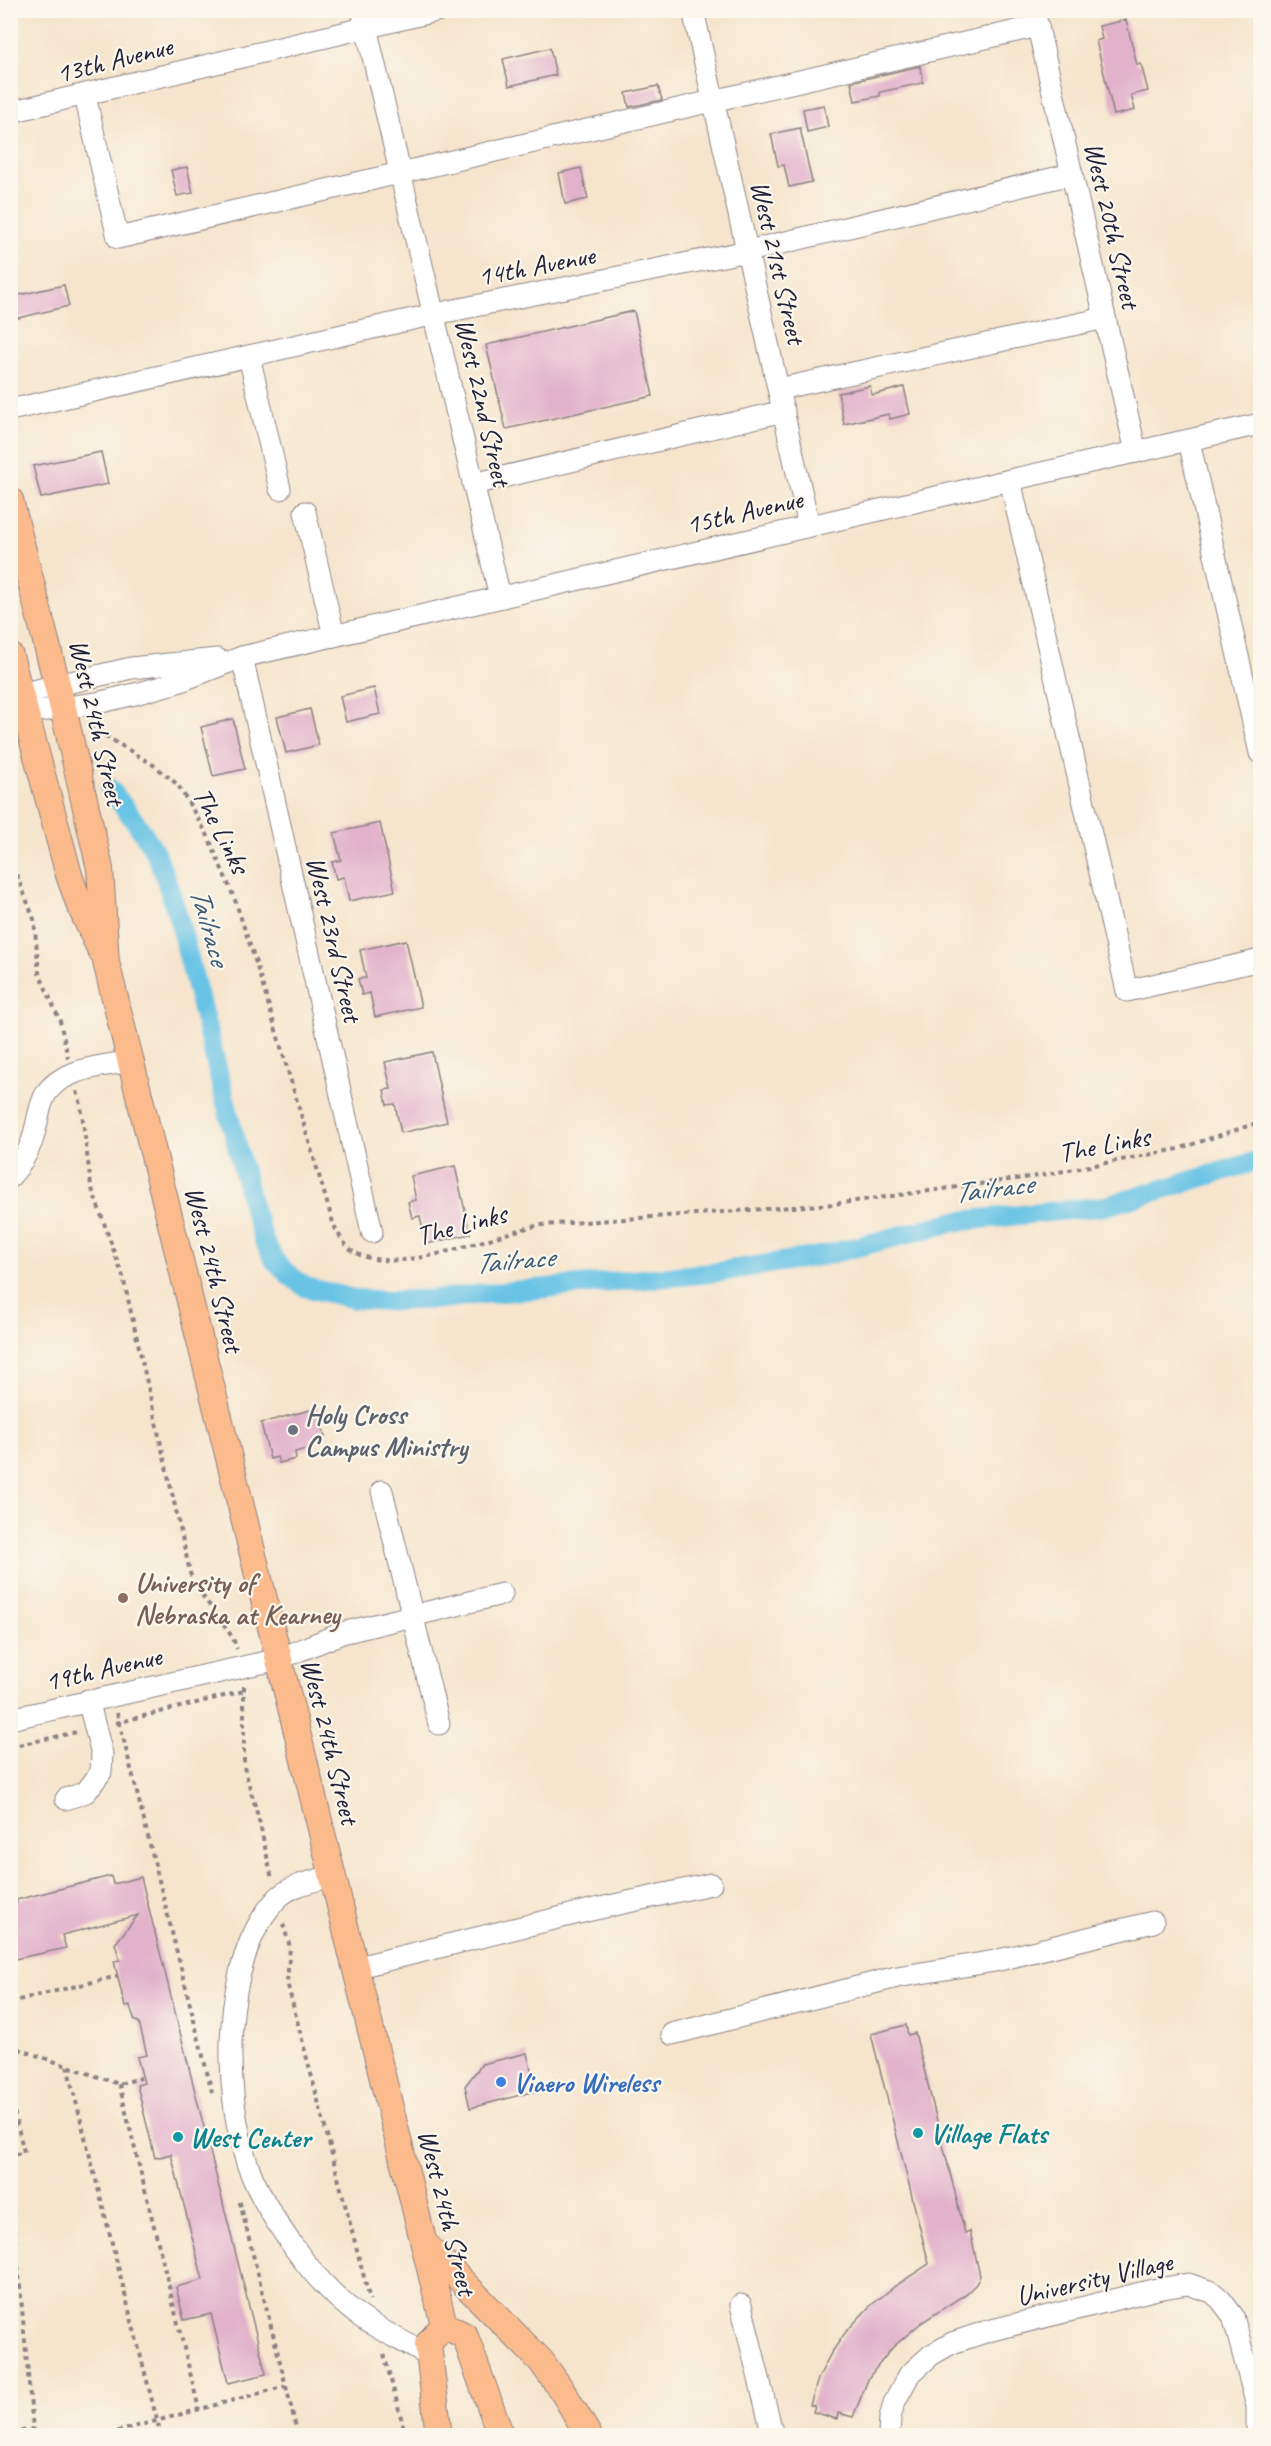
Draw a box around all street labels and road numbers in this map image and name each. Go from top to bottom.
street label: 13th Avenue [52,28,178,91]
street label: West 20th Street [1076,139,1149,314]
street label: West 21st Street [743,177,815,350]
street label: 14th Avenue [475,237,599,294]
street label: West 22nd Street [447,315,520,492]
street label: 15th Avenue [682,481,808,542]
street label: West 24th Street [61,636,134,811]
street label: The Links [185,781,259,881]
street label: West 23rd Street [298,853,371,1028]
street label: The Links [1056,1118,1155,1170]
street label: West 24th Street [177,1183,253,1358]
street label: The Links [412,1195,512,1253]
street label: 19th Avenue [41,1638,167,1699]
street label: West 24th Street [293,1655,369,1830]
street label: West 24th Street [410,2126,486,2301]
street label: University Village [1013,2243,1177,2313]

